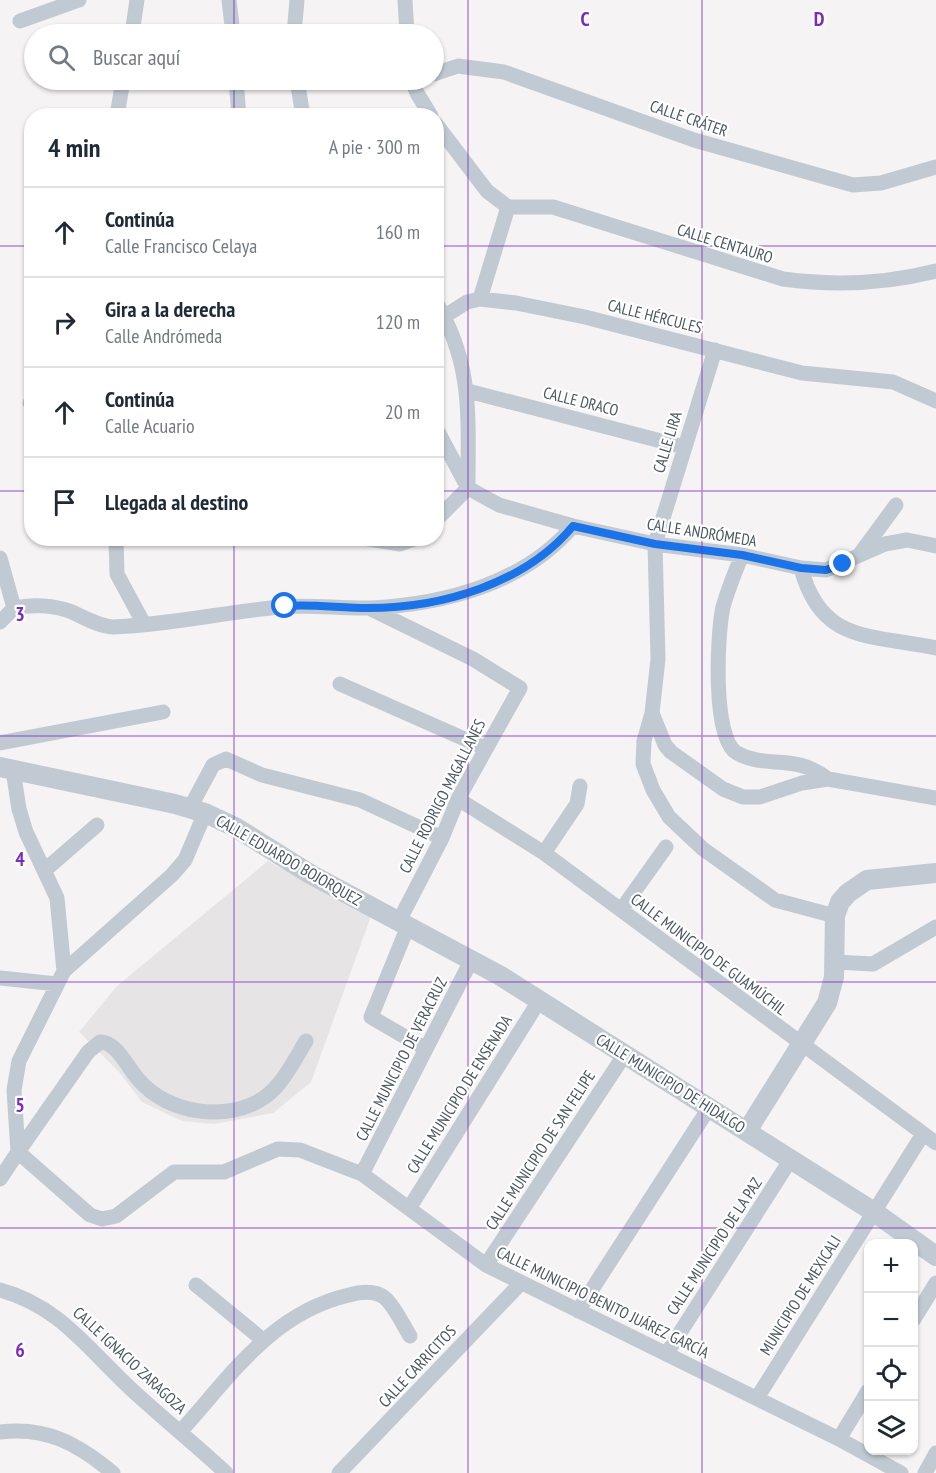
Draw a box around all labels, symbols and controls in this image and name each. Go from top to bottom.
text: C [580,6,590,32]
text: D [814,6,825,32]
search box [24,24,444,90]
icon: search [45,41,78,74]
text: Buscar aquí [93,43,180,71]
street label: CALLE CRÁTER [647,95,731,141]
text: 4 min [48,131,101,164]
text: A pie · 300 m [329,134,420,160]
text: Continúa [105,205,174,233]
icon: ahead [48,216,81,249]
text: 160 m [376,219,420,245]
street label: CALLE CENTAURO [675,219,775,267]
text: Calle Francisco Celaya [105,233,257,259]
text: Gira a la derecha [105,295,235,323]
street label: CALLE HÉRCULES [606,295,704,337]
icon: right [48,306,81,339]
text: 120 m [376,309,420,335]
text: Calle Andrómeda [105,323,222,349]
street label: CALLE DRACO [541,382,621,420]
text: Continúa [105,385,174,413]
icon: ahead [48,396,81,429]
text: 20 m [385,399,420,425]
street label: CALLE LIRA [648,408,686,475]
text: Calle Acuario [105,413,195,439]
icon: arrive [48,486,81,519]
text: Llegada al destino [105,488,248,516]
street label: CALLE ANDRÓMEDA [646,513,759,551]
route end [829,550,855,576]
route start [271,592,297,618]
text: 3 [15,601,25,627]
street label: CALLE RODRIGO MAGALLANES [394,716,490,876]
street label: CALLE EDUARDO BOJORQUEZ [213,810,365,910]
text: 4 [15,846,25,872]
street label: CALLE MUNICIPIO DE GUAMÚCHIL [627,889,791,1019]
street label: CALLE MUNICIPIO DE VERACRUZ [351,974,451,1144]
street label: CALLE MUNICIPIO DE ENSENADA [402,1011,516,1177]
street label: CALLE MUNICIPIO DE HIDALGO [593,1029,749,1137]
street label: CALLE MUNICIPIO DE SAN FELIPE [481,1066,599,1233]
text: 5 [15,1092,25,1118]
street label: CALLE MUNICIPIO DE LA PAZ [662,1174,766,1318]
street label: MUNICIPIO DE MEXICALI [755,1231,845,1359]
map controls [864,1239,918,1455]
button: + [864,1239,918,1293]
street label: CALLE MUNICIPIO BENITO JUÁREZ GARCÍA [493,1242,713,1362]
button: − [864,1293,918,1347]
street label: CALLE IGNACIO ZARAGOZA [69,1302,191,1418]
street label: CALLE CARRICITOS [374,1321,460,1411]
text: 6 [15,1337,25,1363]
button: locate [864,1347,918,1401]
button: layers [864,1401,918,1455]

